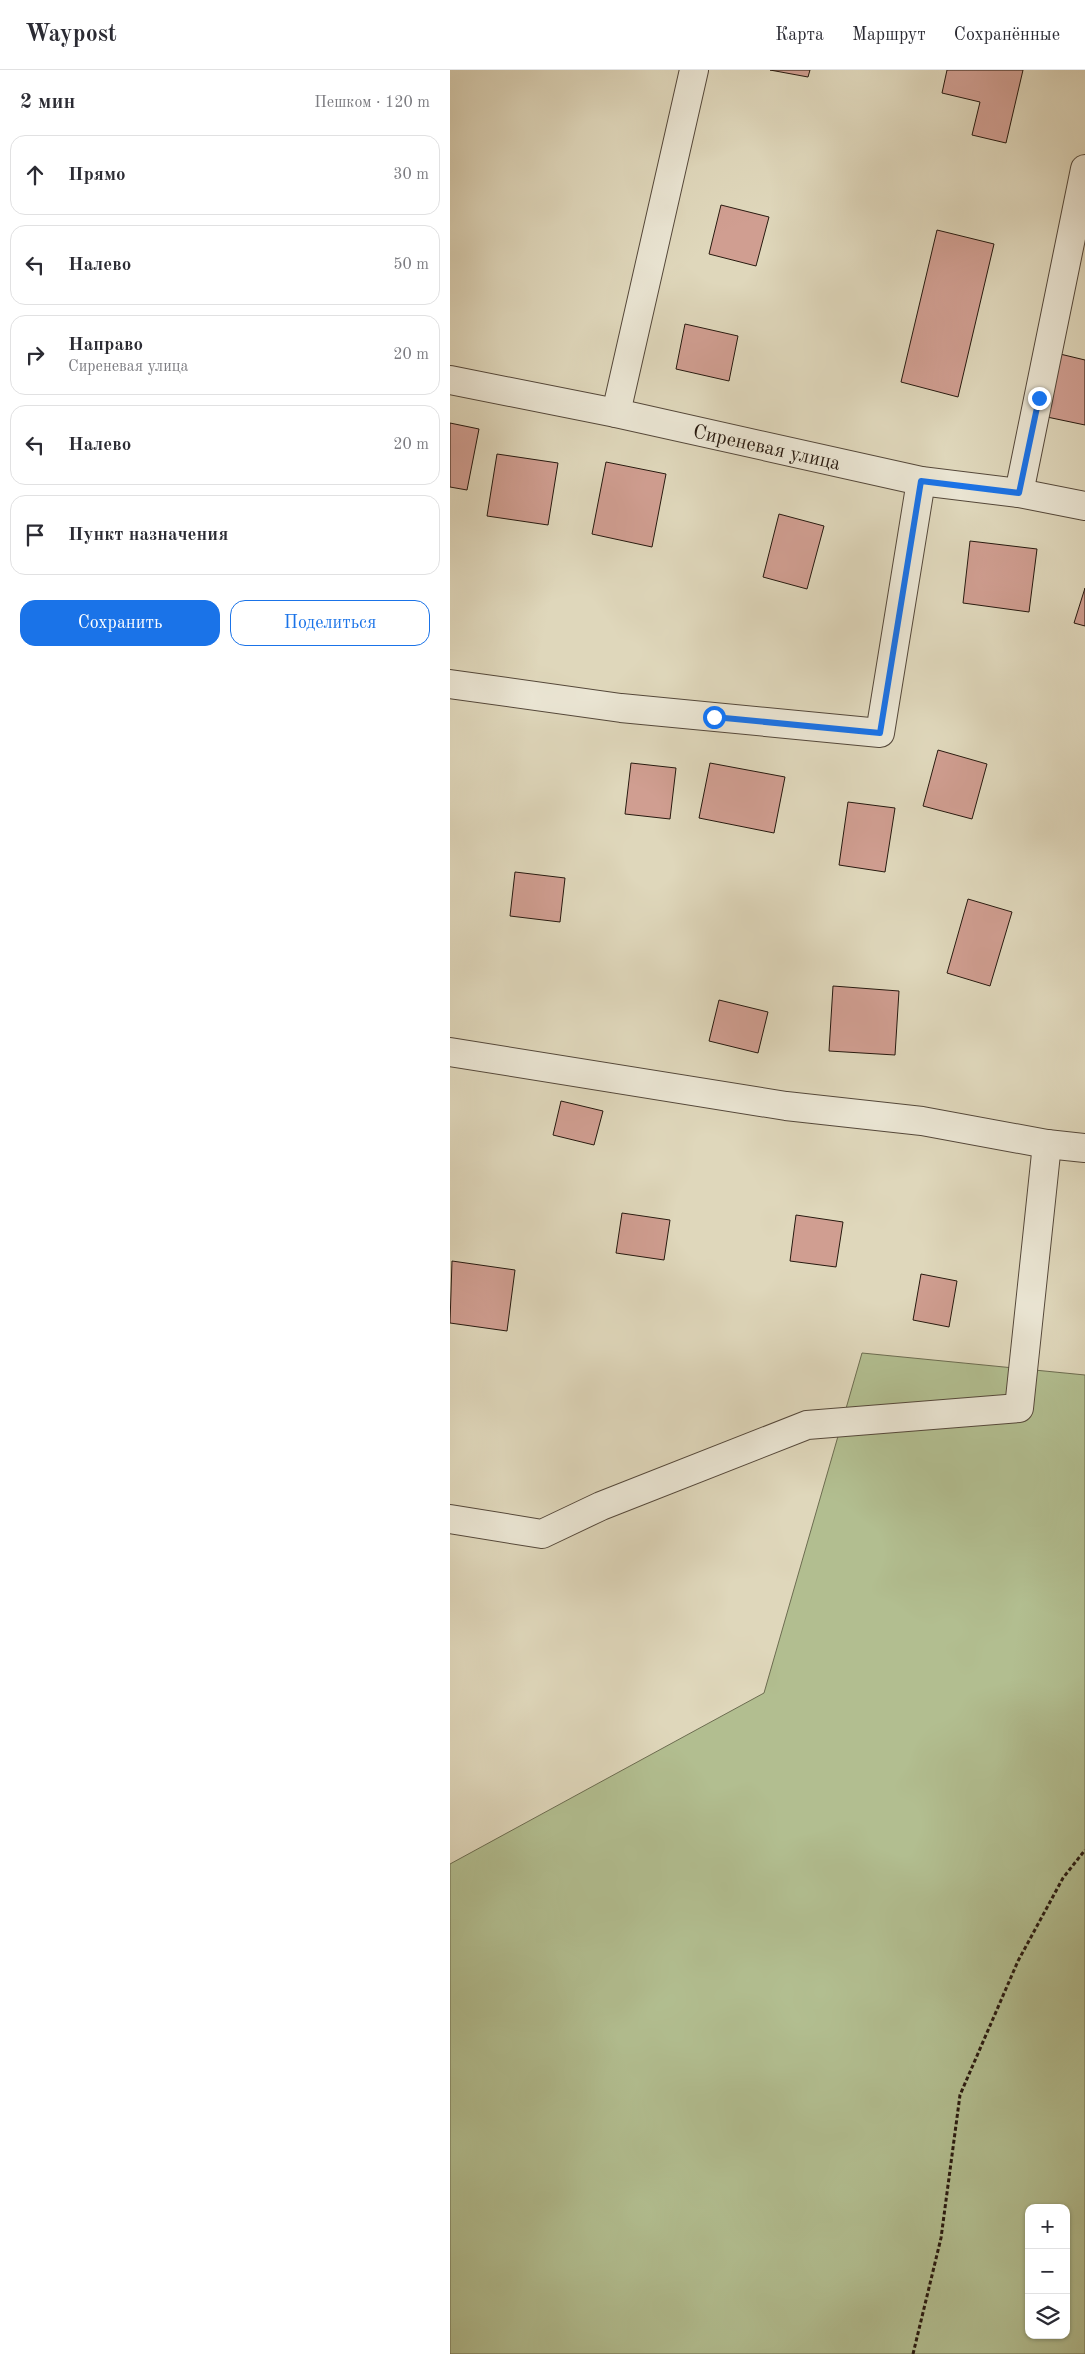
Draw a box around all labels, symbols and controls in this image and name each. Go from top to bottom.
text: Waypost [25,23,117,47]
text: Карта [775,26,824,44]
text: Маршрут [852,26,926,44]
text: Сохранённые [954,26,1060,44]
text: 2 мин [20,92,75,113]
text: Пешком · 120 m [314,95,430,111]
icon: ahead [21,161,49,189]
text: Прямо [68,166,126,185]
text: 30 m [393,167,429,183]
icon: left [21,251,49,279]
text: Налево [68,256,131,275]
text: 50 m [393,257,429,273]
text: Направо [68,336,143,355]
icon: right [21,341,49,369]
text: 20 m [393,347,429,363]
text: Сиреневая улица [68,359,188,375]
route end [1028,387,1051,410]
street label: Сиреневая улица [691,422,842,475]
icon: left [21,431,49,459]
text: Налево [68,436,131,455]
text: 20 m [393,437,429,453]
icon: arrive [21,521,49,549]
text: Пункт назначения [68,526,228,545]
button: Сохранить [20,600,220,646]
button: Поделиться [230,600,430,646]
route start [703,706,726,729]
map controls [1025,2204,1070,2339]
button: + [1025,2204,1070,2249]
button: − [1025,2249,1070,2294]
button: layers [1025,2294,1070,2339]

